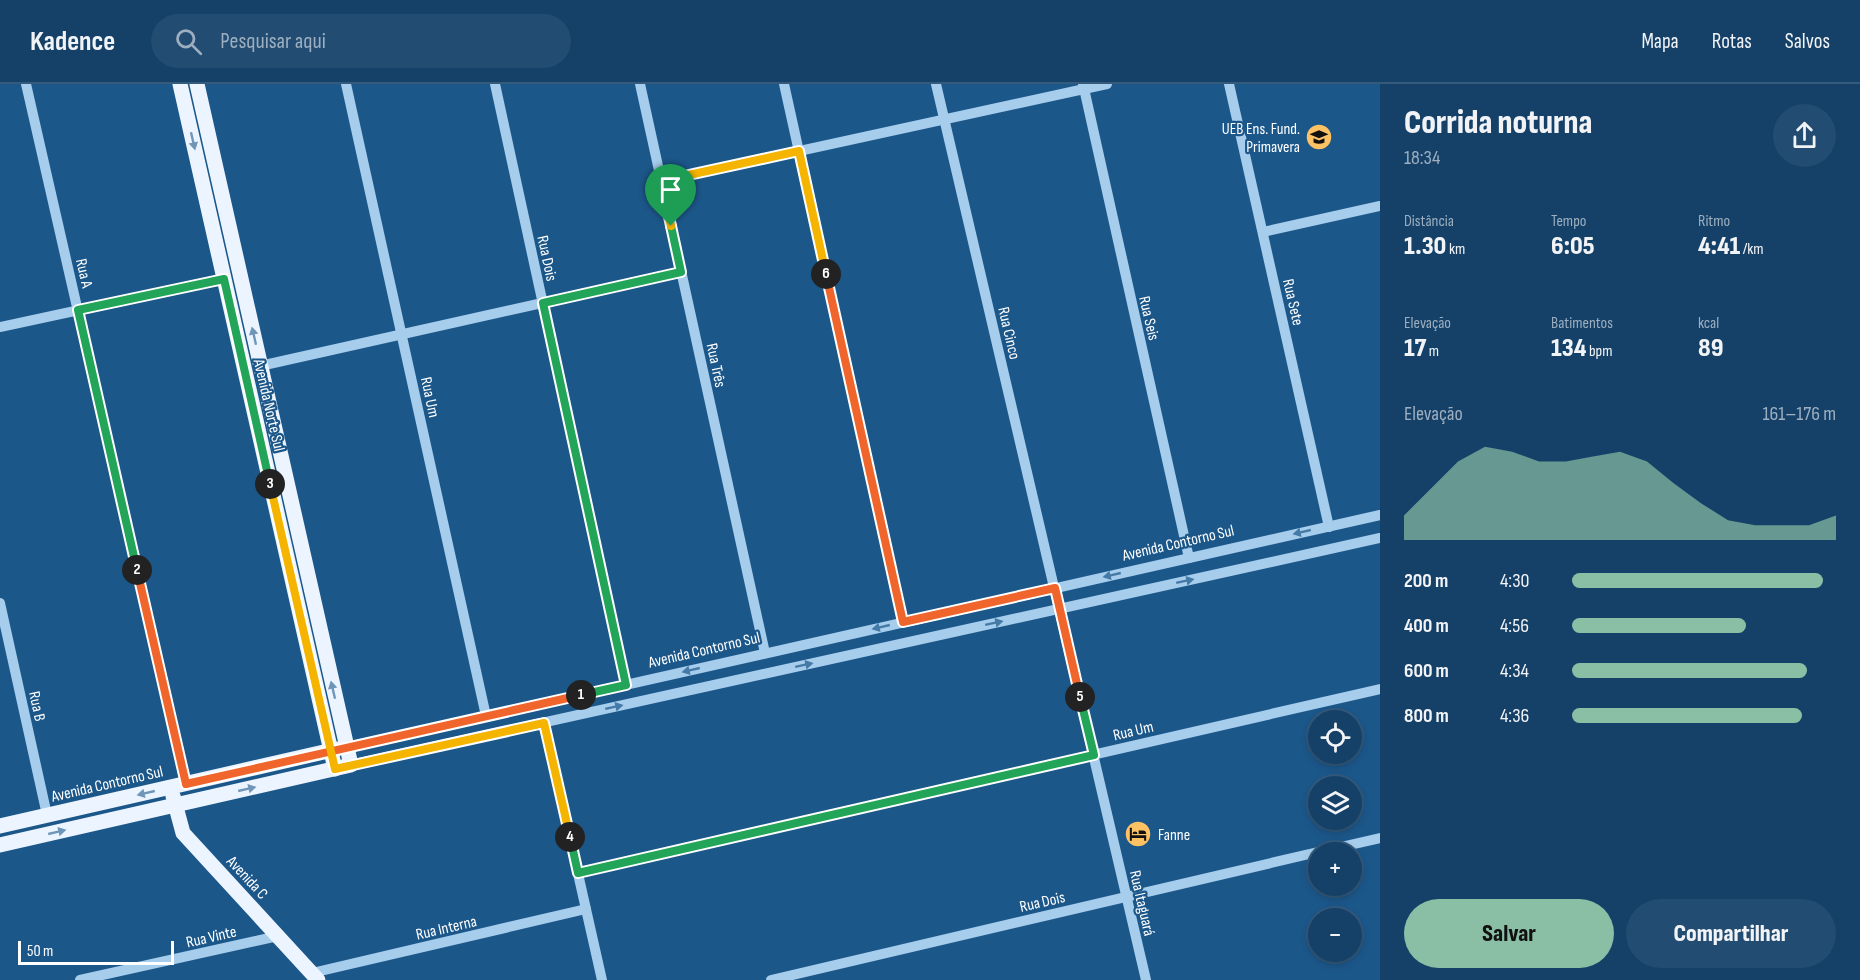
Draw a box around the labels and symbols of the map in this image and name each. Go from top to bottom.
place label: UEB Ens. Fund. Primavera [1222,120,1300,157]
school or university icon: UEB Ens. Fund. Primavera [1304,122,1334,152]
one-way arrow [188,132,198,150]
pin [645,164,696,226]
street label: Rua Dois [532,234,561,283]
street label: Rua A [71,257,96,290]
pin: 6 [811,259,841,289]
street label: Rua Sete [1278,277,1307,327]
street label: Rua Seis [1134,294,1163,343]
street label: Rua Cinco [993,305,1024,361]
one-way arrow [248,327,258,346]
street label: Rua Três [702,342,730,389]
street label: Avenida Norte Sul [248,356,288,453]
street label: Rua Um [416,375,443,419]
pin: 3 [255,469,285,499]
street label: Avenida Contorno Sul [1120,521,1236,566]
one-way arrow [1293,528,1312,538]
pin: 2 [122,555,152,585]
one-way arrow [1102,571,1121,580]
one-way arrow [1176,576,1194,586]
one-way arrow [985,618,1004,628]
one-way arrow [871,623,890,632]
street label: Avenida Contorno Sul [646,628,762,673]
one-way arrow [795,660,813,670]
one-way arrow [681,666,700,675]
pin: 1 [566,680,596,710]
one-way arrow [328,681,338,700]
pin: 5 [1065,682,1095,712]
street label: Rua B [24,690,49,723]
one-way arrow [604,702,623,712]
street label: Rua Um [1111,718,1155,745]
street label: Avenida Contorno Sul [49,762,165,807]
one-way arrow [238,784,257,793]
one-way arrow [136,789,155,798]
hotel icon: Fanne [1123,819,1153,849]
pin: 4 [555,822,585,852]
place label: Fanne [1158,826,1190,845]
one-way arrow [48,827,66,837]
street label: Avenida C [221,852,272,904]
street label: Rua Itaguará [1125,869,1158,938]
street label: Rua Dois [1018,888,1067,917]
street label: Rua Interna [414,912,479,945]
street label: Rua Vinte [184,922,238,952]
scale bar [18,938,174,966]

